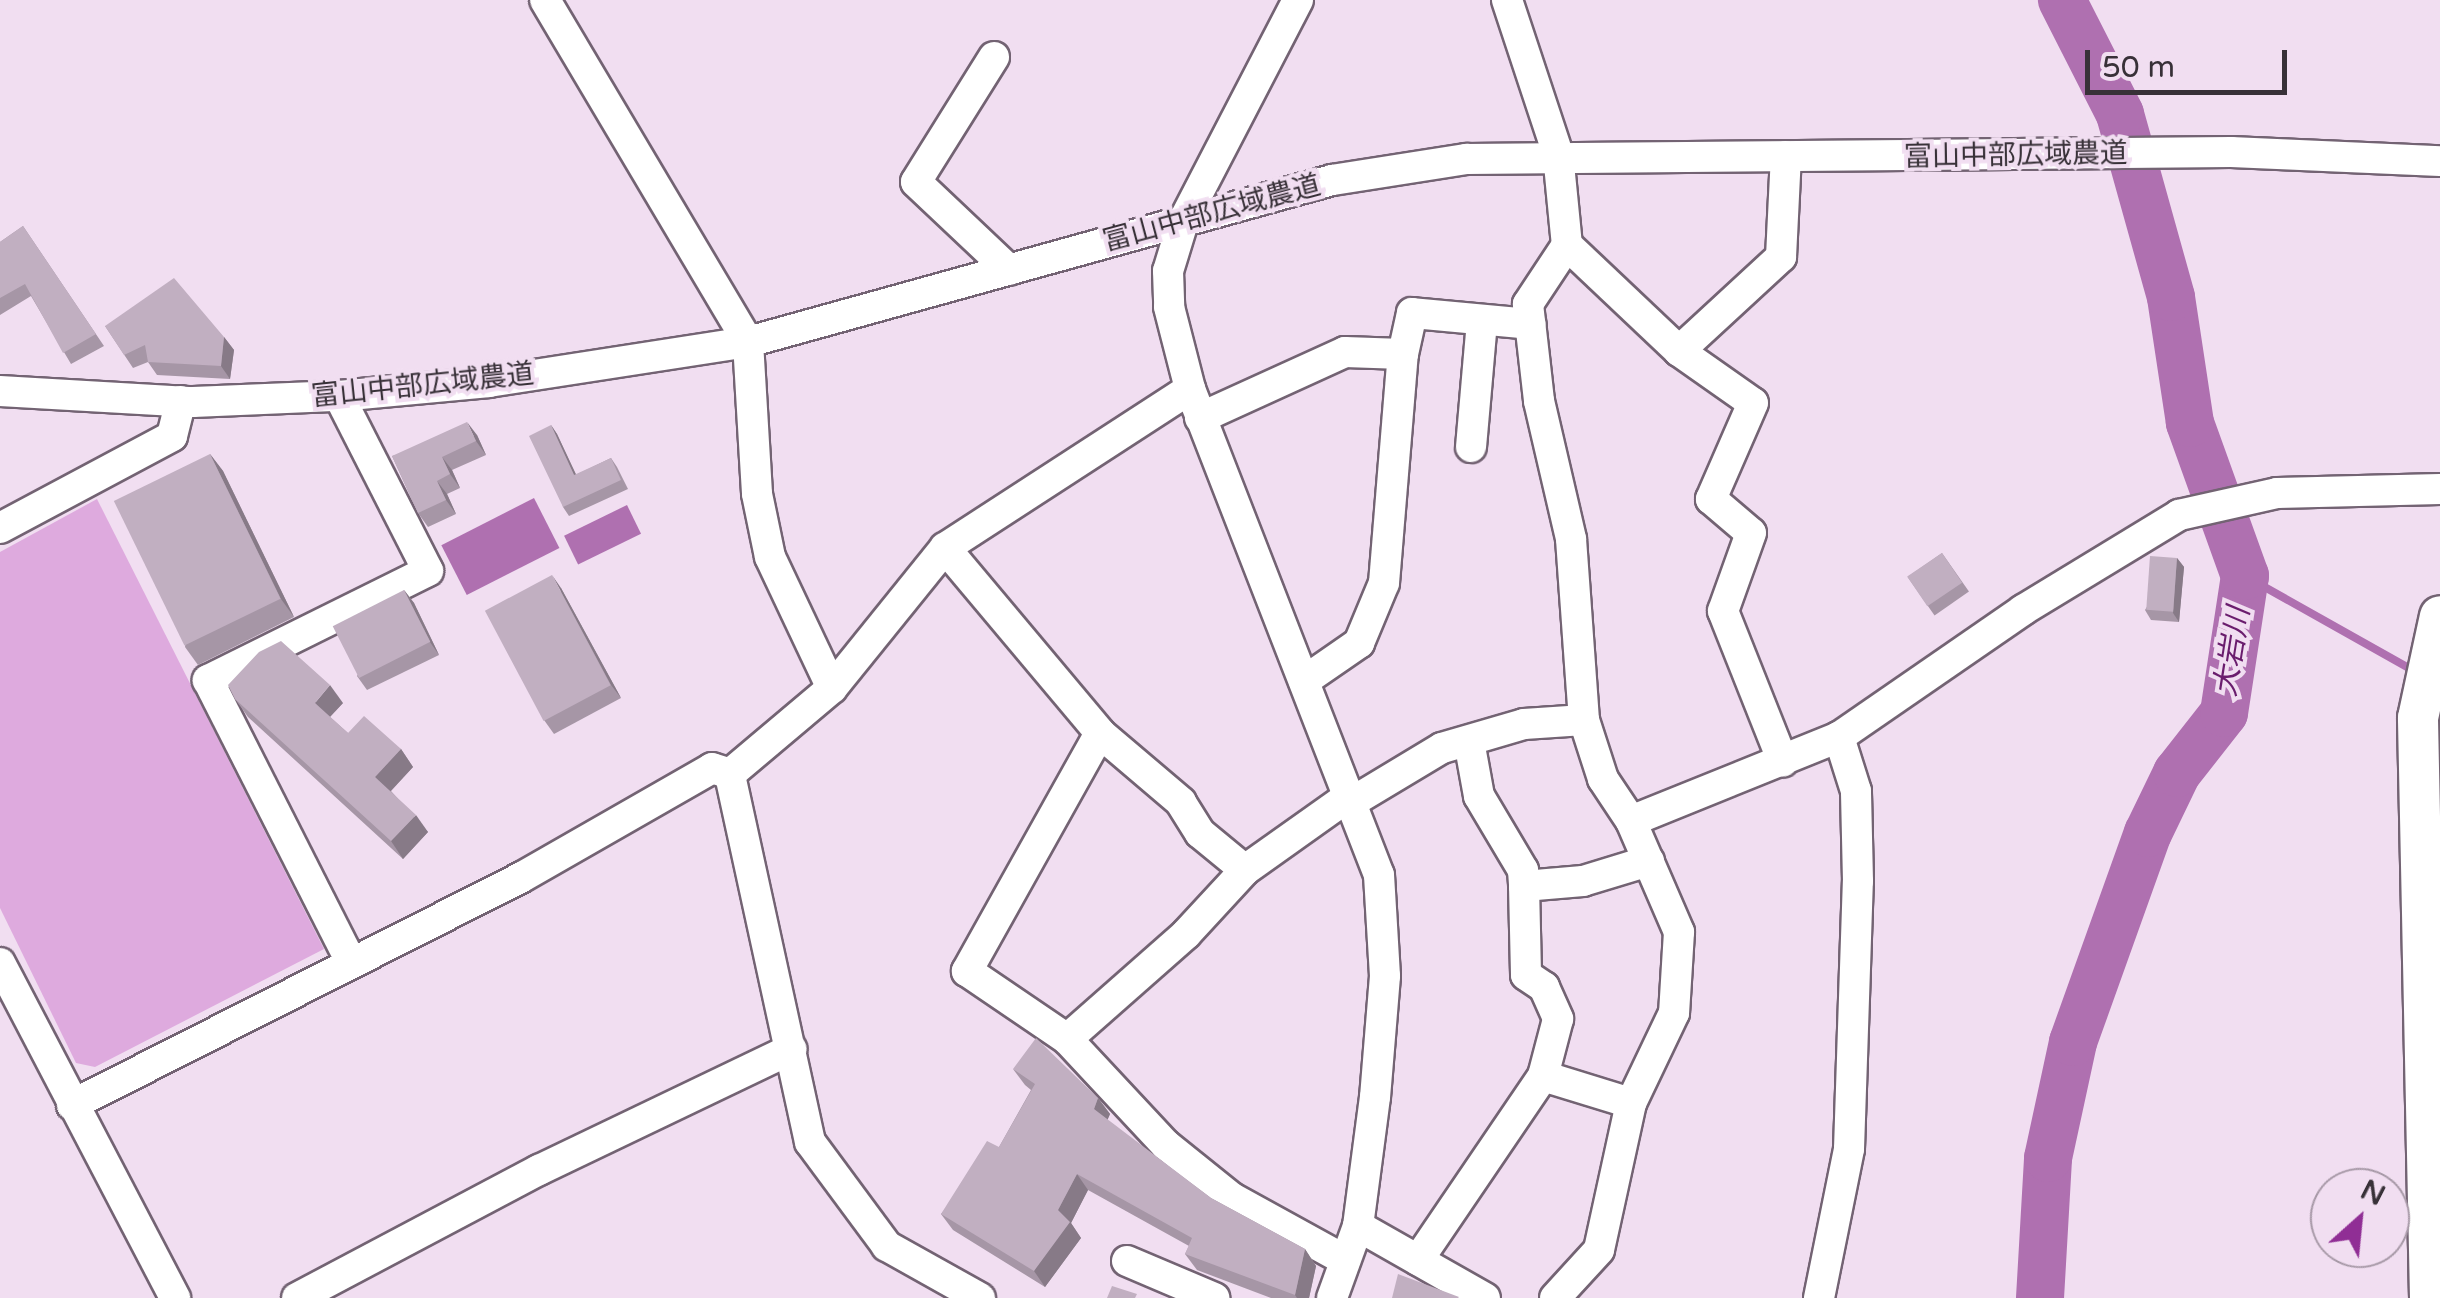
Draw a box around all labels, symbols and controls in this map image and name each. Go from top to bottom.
scale bar [2090,30,2292,92]
text: 50 m [2102,49,2175,86]
street label: 富山中部広域農道 [1904,136,2128,174]
street label: 富山中部広域農道 [1099,168,1325,258]
street label: 富山中部広域農道 [310,357,536,413]
water label: 大岩川 [2208,605,2258,699]
north arrow [2310,1168,2410,1268]
text: N [2355,1173,2390,1213]

